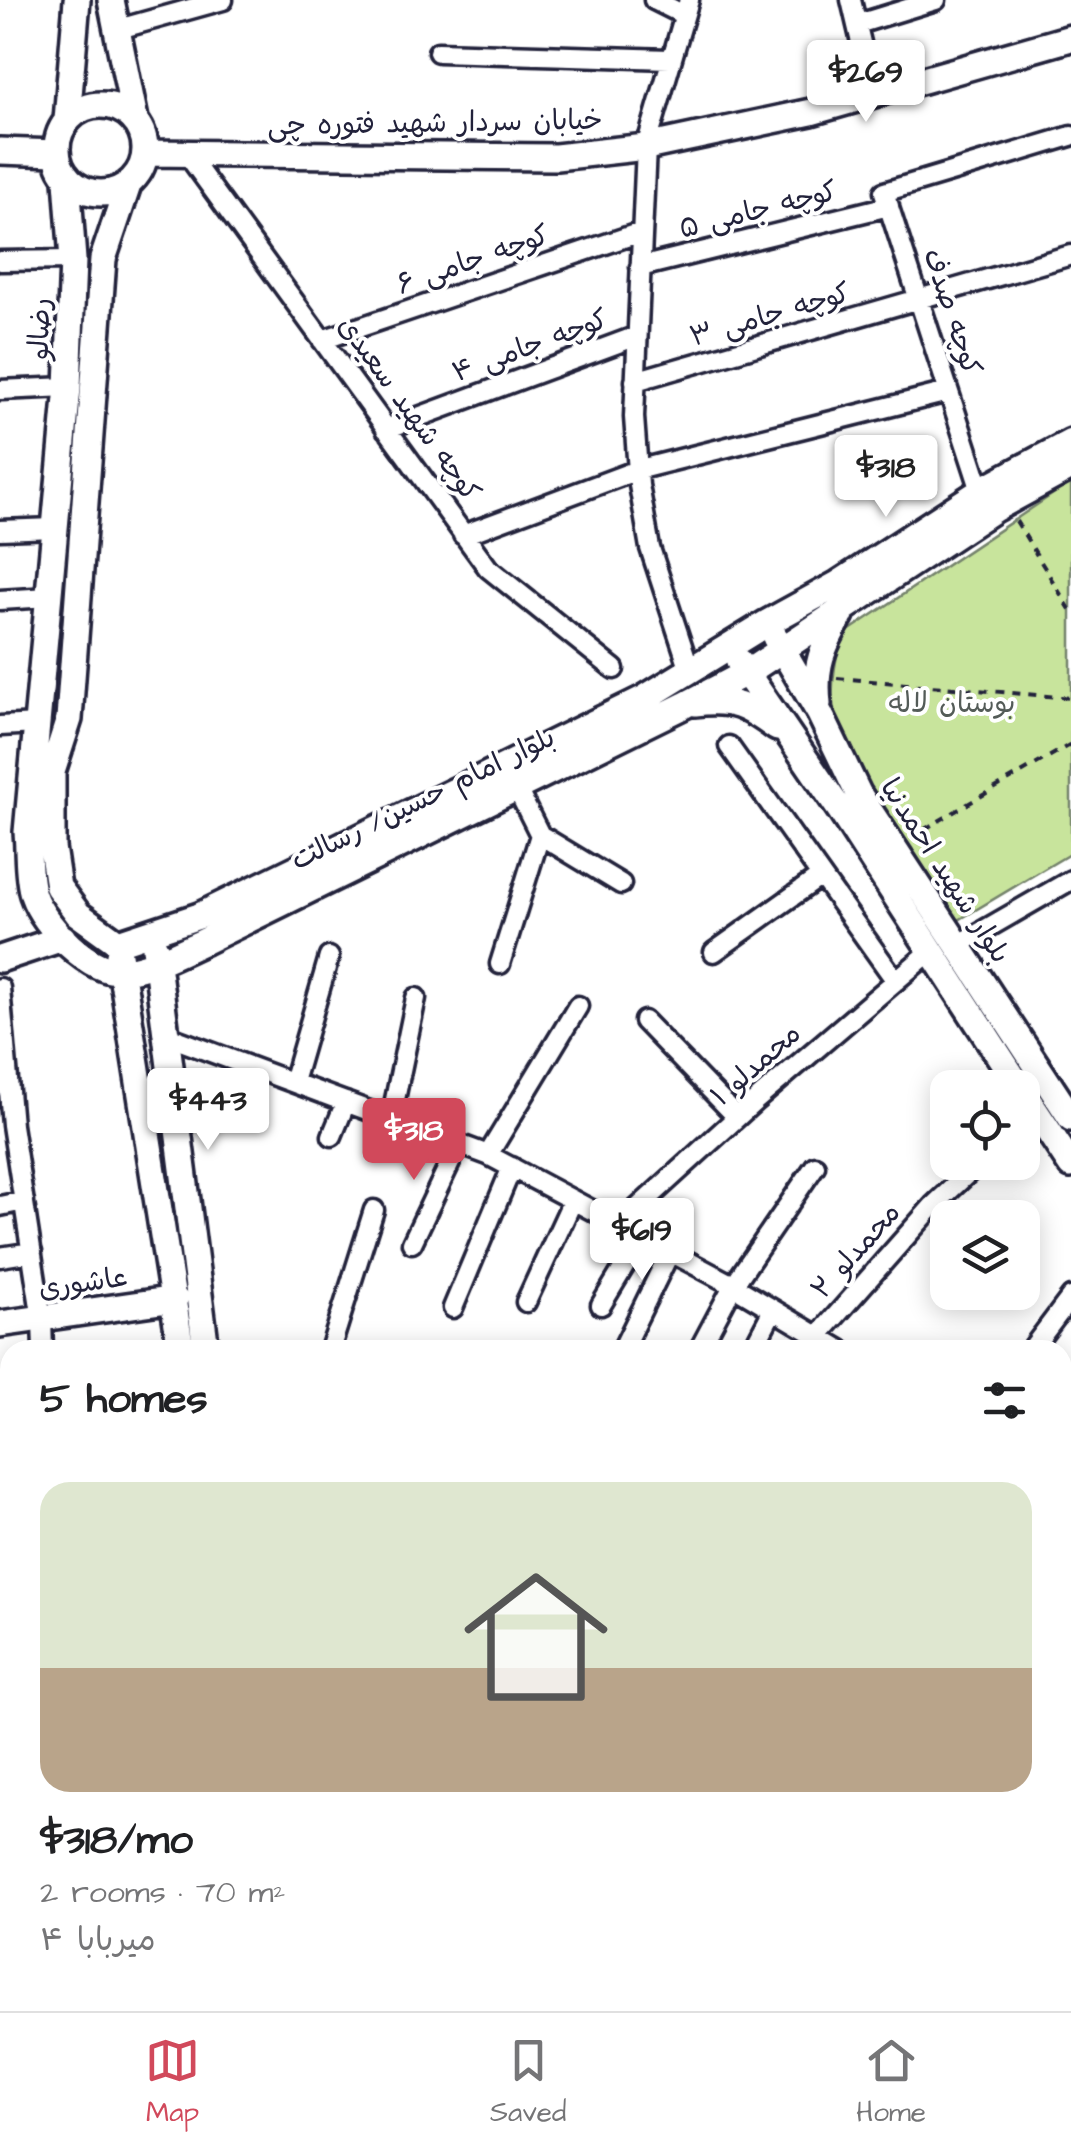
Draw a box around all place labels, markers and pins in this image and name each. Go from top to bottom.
pin: $269 [807,40,925,125]
pin: $318 [827,435,945,520]
pin: $443 [149,1068,267,1153]
pin: $318 [355,1098,473,1183]
pin: $619 [583,1198,701,1283]

